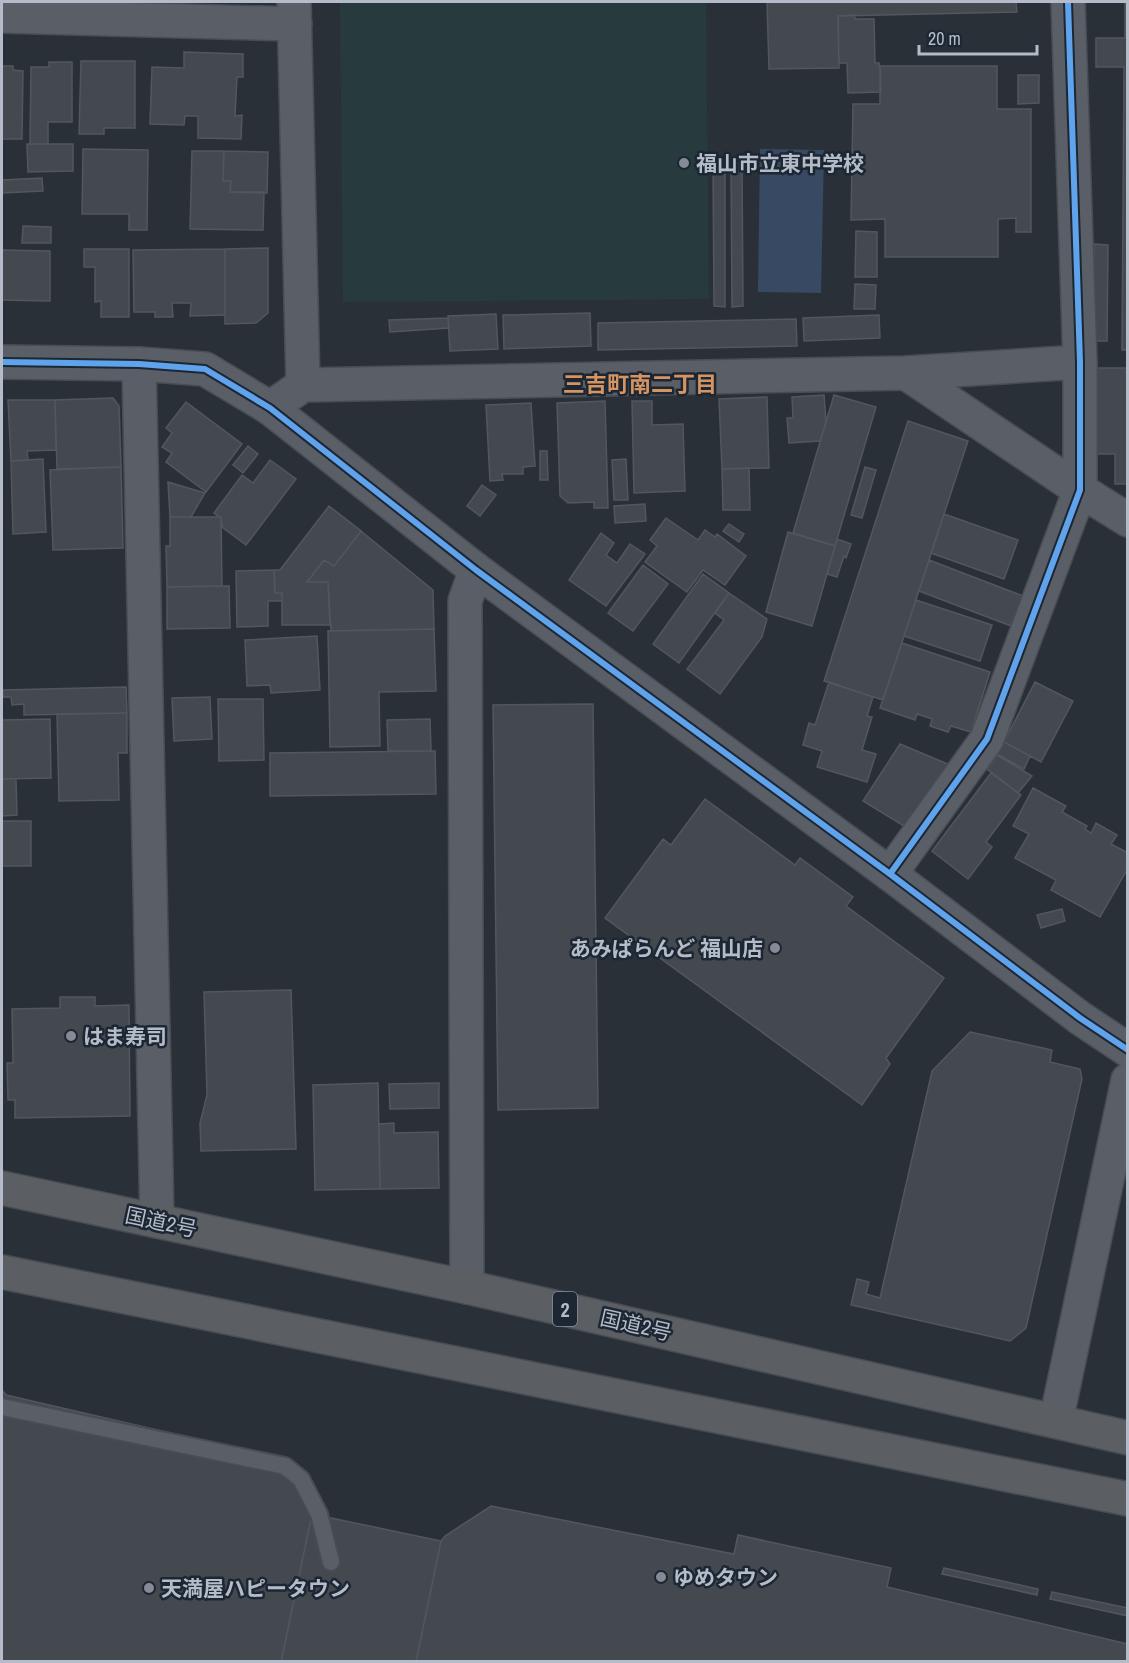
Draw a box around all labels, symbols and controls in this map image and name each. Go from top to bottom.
scale bar [919,18,1038,56]
text: 20 m [928,26,961,51]
place label: 福山市立東中学校 [696,149,864,178]
marker: 福山市立東中学校 [677,156,691,170]
district label: 三吉町南二丁目 [563,369,717,399]
place label: あみぱらんど 福山店 [570,934,763,963]
marker: あみぱらんど 福山店 [768,941,782,955]
place label: はま寿司 [83,1022,167,1051]
marker: はま寿司 [64,1029,78,1043]
street label: 国道2号 [122,1200,200,1244]
road number: 2 [553,1292,577,1326]
street label: 国道2号 [597,1303,675,1347]
place label: ゆめタウン [673,1563,778,1592]
marker: ゆめタウン [654,1570,668,1584]
place label: 天満屋ハピータウン [161,1574,350,1603]
marker: 天満屋ハピータウン [142,1581,156,1595]

